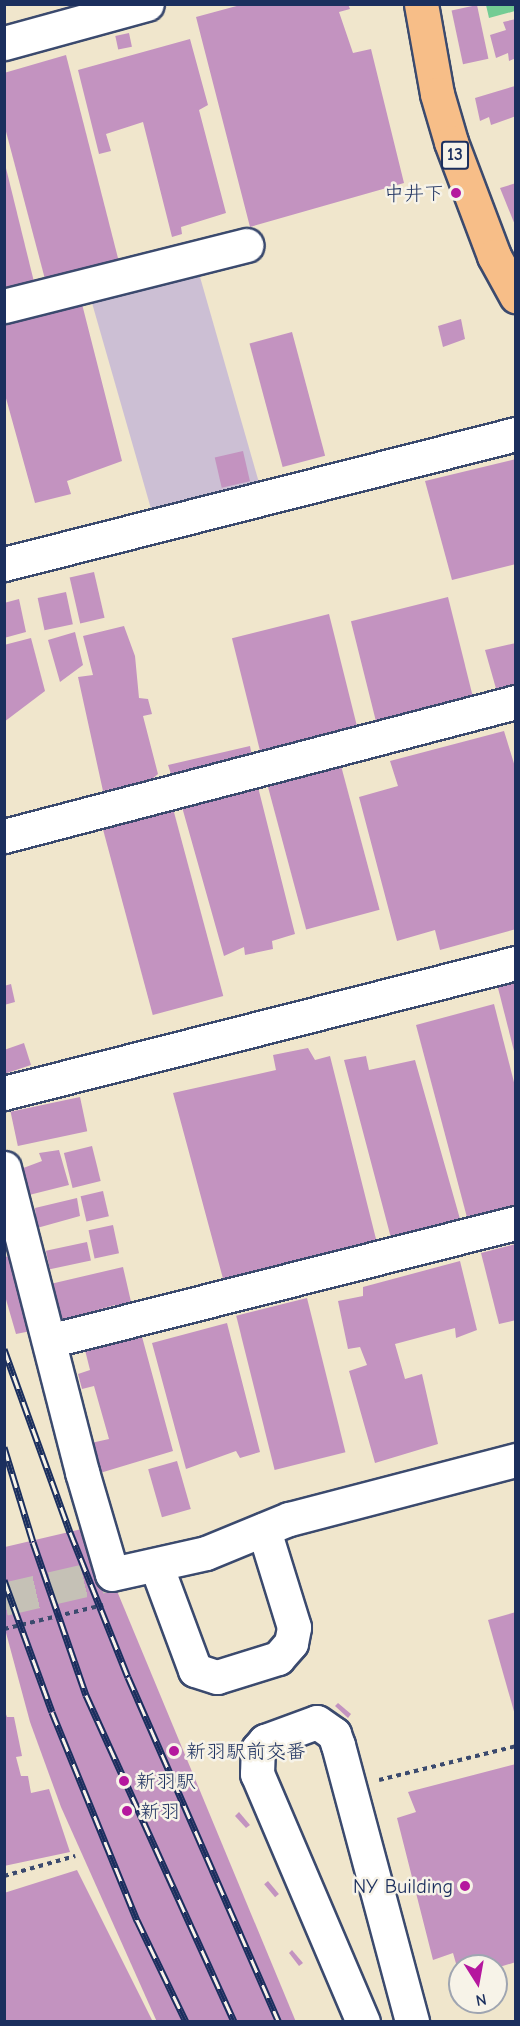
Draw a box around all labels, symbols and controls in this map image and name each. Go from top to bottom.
road number: 13 [440,140,470,170]
place label: 中井下 [384,181,444,205]
marker: 中井下 [449,186,463,200]
place label: 新羽駅前交番 [186,1739,306,1763]
marker: 新羽駅前交番 [167,1744,181,1758]
place label: 新羽駅 [136,1769,196,1793]
marker: 新羽駅 [117,1774,131,1788]
place label: 新羽 [140,1799,180,1823]
marker: 新羽 [118,1802,136,1820]
place label: NY Building [353,1874,453,1898]
marker: NY Building [458,1879,472,1893]
north arrow [448,1954,508,2014]
text: N [474,1990,488,2010]

